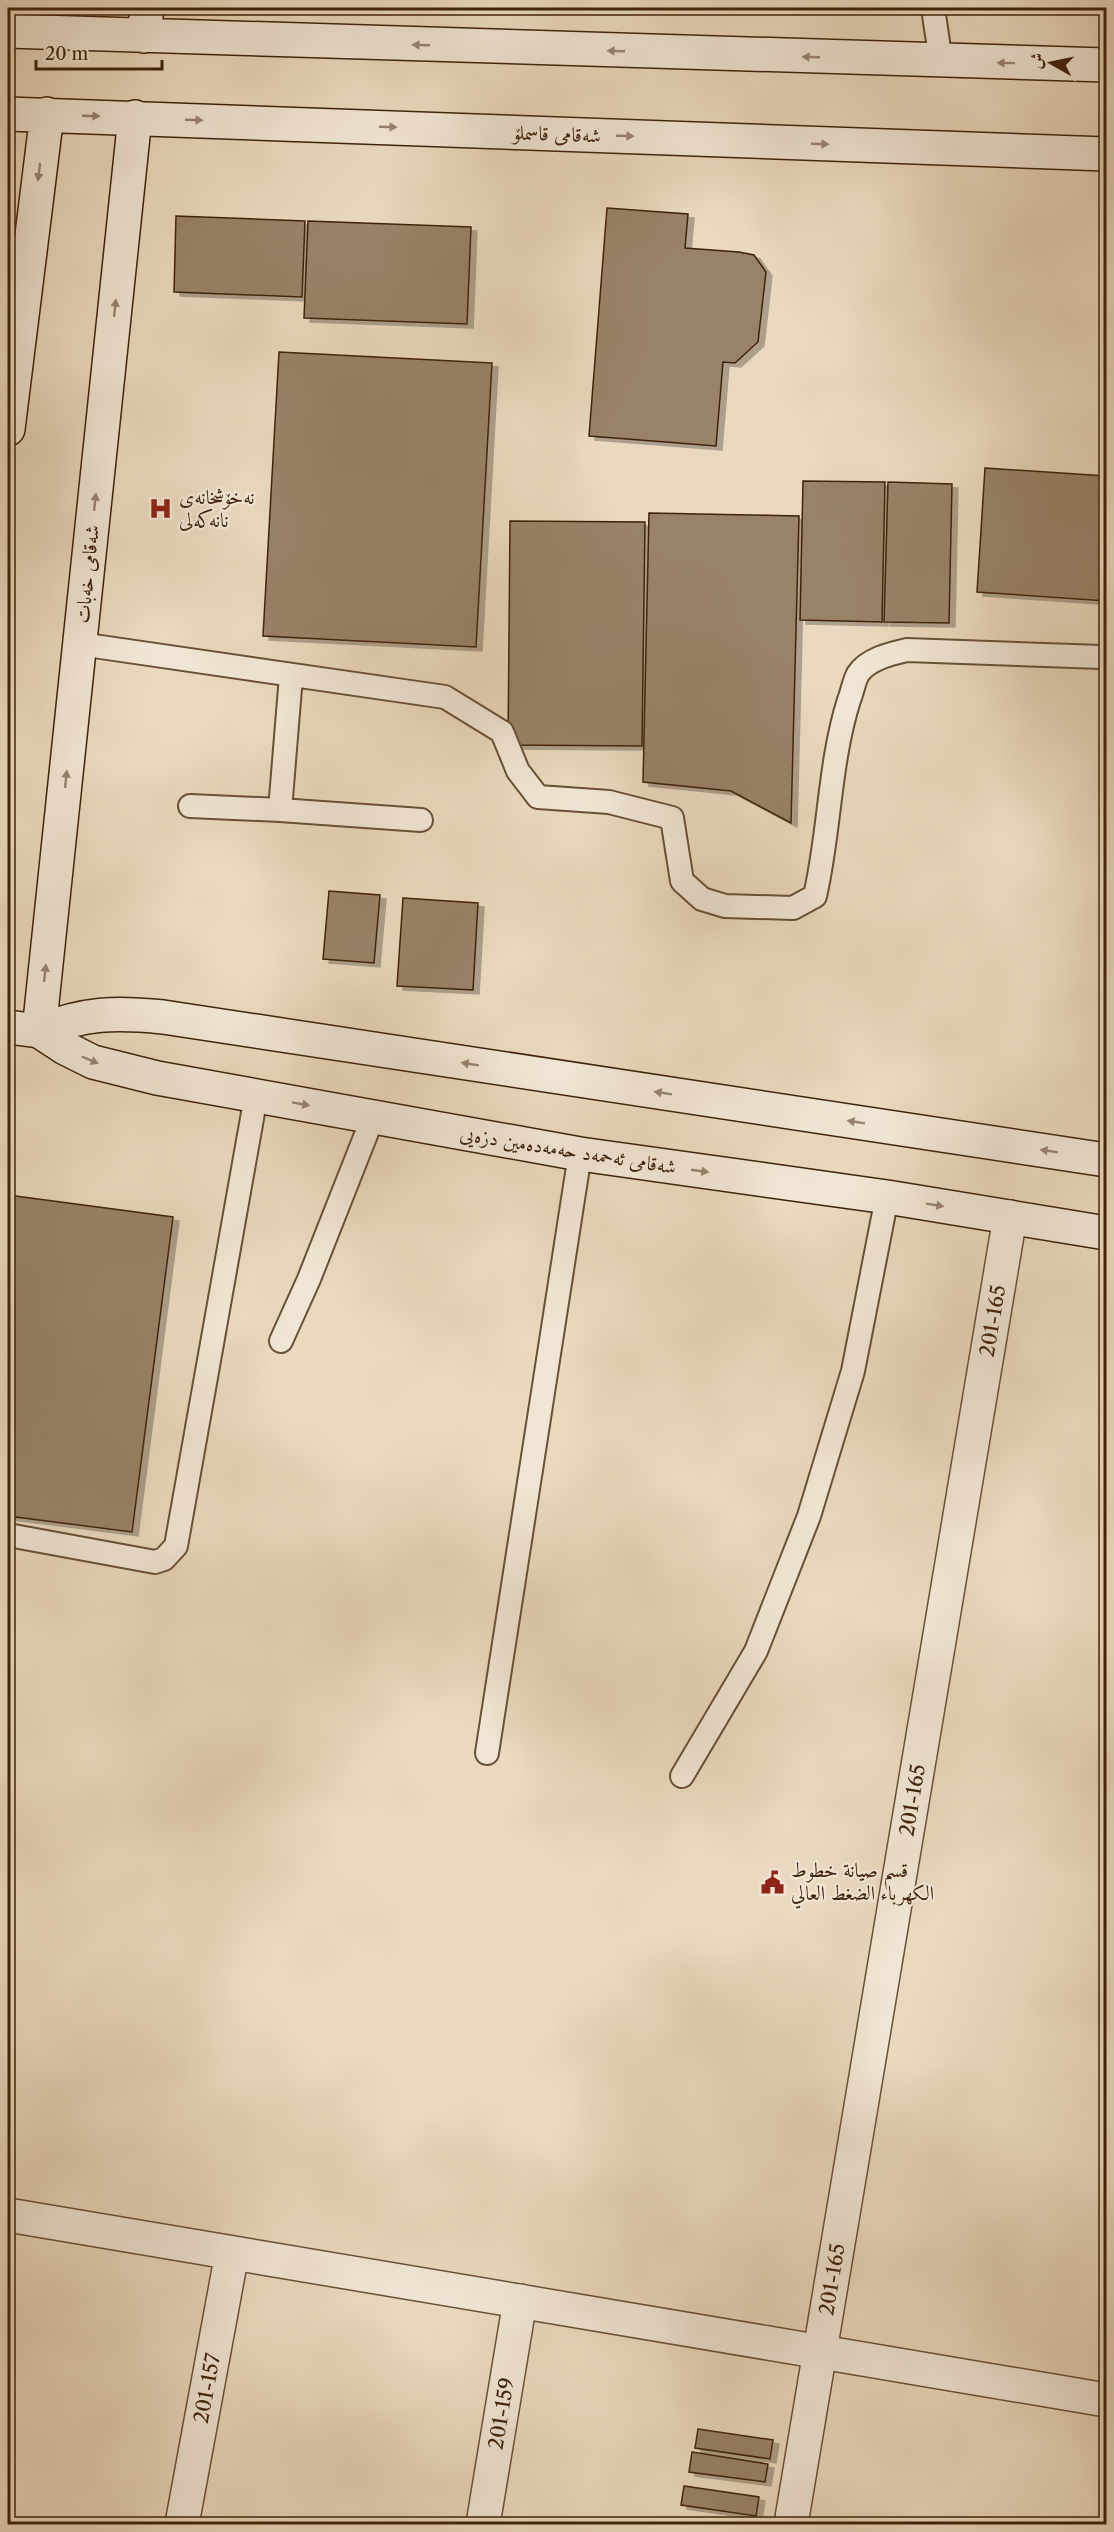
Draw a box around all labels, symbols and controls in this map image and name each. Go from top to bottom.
scale bar [36,33,162,71]
north arrow [1021,33,1081,93]
one-way arrow [412,40,431,49]
text: 20 m [45,43,89,65]
one-way arrow [607,46,626,56]
text: ش [1025,51,1047,70]
one-way arrow [802,53,821,62]
one-way arrow [997,58,1016,68]
one-way arrow [81,111,100,121]
one-way arrow [184,115,203,124]
street label: شەقامی قاسملۆ [511,120,601,149]
one-way arrow [379,122,398,132]
one-way arrow [616,132,635,141]
one-way arrow [811,139,830,148]
one-way arrow [35,163,44,182]
one-way arrow [110,298,120,317]
place label: نەخۆشخانەی نانەکەلی [179,485,255,532]
one-way arrow [90,492,100,511]
hospital icon: نەخۆشخانەی نانەکەلی [148,496,174,522]
street label: شەقامی خەبات [70,524,104,624]
one-way arrow [61,770,71,789]
one-way arrow [40,963,50,982]
one-way arrow [81,1055,98,1064]
one-way arrow [461,1059,480,1068]
one-way arrow [653,1088,672,1097]
one-way arrow [291,1100,310,1109]
one-way arrow [846,1117,865,1126]
street label: شەقامی ئەحمەد حەمەدەمین دزەیی [458,1121,678,1181]
one-way arrow [1039,1146,1058,1155]
one-way arrow [691,1166,710,1175]
one-way arrow [925,1201,944,1210]
street label: 201-165 [975,1283,1010,1359]
street label: 201-165 [894,1762,930,1838]
place label: قسم صيانة خطوط الكهرباء الضغط العالي [791,1858,934,1909]
public building icon: قسم صيانة خطوط الكهرباء الضغط العالي [760,1869,786,1895]
street label: 201-165 [814,2242,850,2317]
street label: 201-157 [189,2351,225,2425]
street label: 201-159 [484,2376,519,2451]

